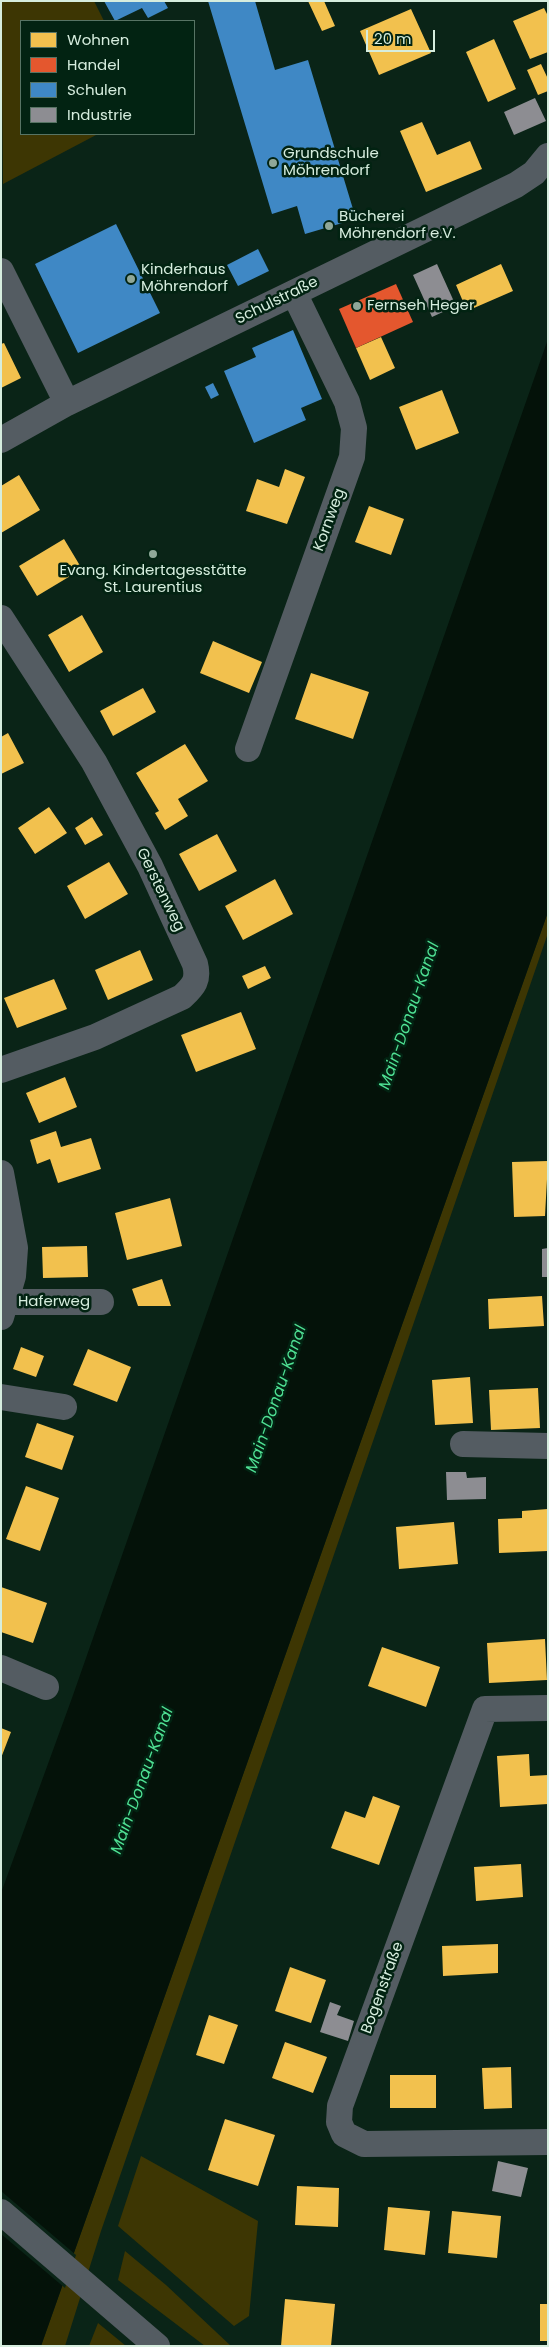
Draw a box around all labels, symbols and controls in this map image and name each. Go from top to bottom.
legend [20,20,195,135]
scale bar [369,20,438,52]
text: 20 m [374,28,412,49]
text: Wohnen [67,29,129,50]
text: Handel [67,54,120,75]
text: Schulen [67,79,127,100]
text: Industrie [67,104,132,125]
place label: Grundschule Möhrendorf [283,145,379,180]
marker: Grundschule Möhrendorf [267,157,279,169]
place label: Bücherei Möhrendorf e.V. [339,208,456,243]
marker: Bücherei Möhrendorf e.V. [323,220,335,232]
place label: Kinderhaus Möhrendorf [141,261,228,296]
marker: Kinderhaus Möhrendorf [125,273,137,285]
street label: Schulstraße [233,273,321,329]
place label: Fernseh Heger [367,297,475,315]
marker: Fernseh Heger [351,300,363,312]
street label: Kornweg [310,486,350,554]
marker: Evang. Kindertagesstätte St. Laurentius [147,548,159,560]
place label: Evang. Kindertagesstätte St. Laurentius [60,562,246,597]
street label: Gerstenweg [132,845,188,935]
water label: Main-Donau-Kanal [376,940,444,1092]
street label: Haferweg [18,1293,90,1311]
water label: Main-Donau-Kanal [243,1323,311,1475]
water label: Main-Donau-Kanal [108,1705,178,1857]
street label: Bogenstraße [358,1940,408,2036]

